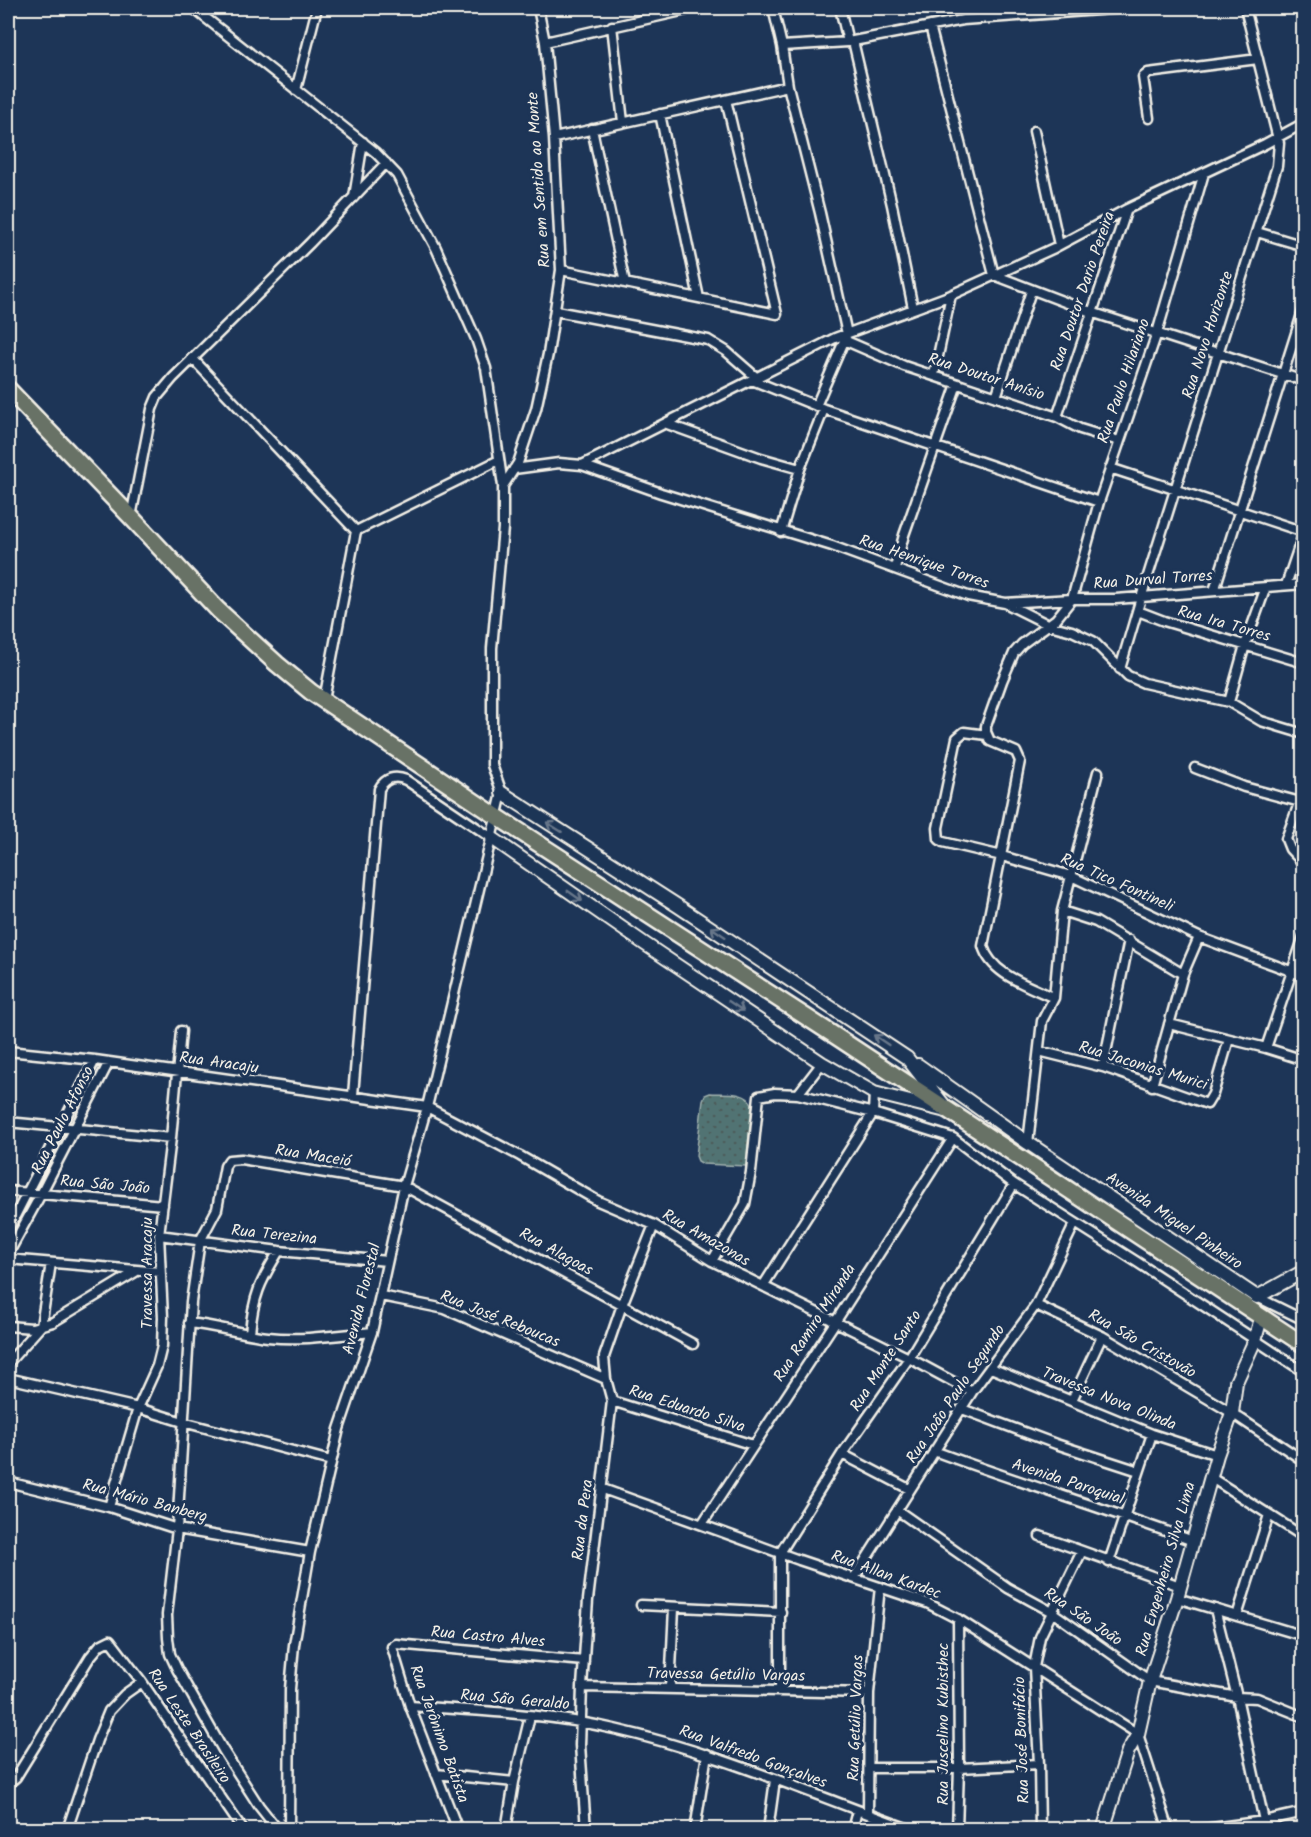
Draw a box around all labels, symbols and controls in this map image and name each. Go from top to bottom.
street label: Rua em Sentido ao Monte [520,91,558,269]
street label: Rua Doutor Dario Pereira [1044,208,1122,374]
street label: Rua Novo Horizonte [1176,268,1240,402]
street label: Rua Paulo Hilariano [1091,315,1157,447]
street label: Rua Doutor Anísio [924,346,1048,408]
street label: Rua Henrique Torres [856,528,992,596]
street label: Rua Durval Torres [1093,563,1214,597]
street label: Rua Ira Torres [1175,599,1274,649]
one-way arrow [546,820,563,832]
street label: Rua Tico Fontineli [1056,847,1179,920]
one-way arrow [566,890,582,902]
one-way arrow [710,926,727,938]
one-way arrow [727,1000,744,1012]
one-way arrow [873,1034,889,1046]
street label: Rua Jaconias Murici [1075,1034,1212,1098]
street label: Rua Aracaju [178,1045,261,1081]
street label: Rua Paulo Afonso [25,1062,101,1178]
street label: Rua Maceió [273,1138,353,1174]
street label: Avenida Miguel Pinheiro [1101,1166,1247,1276]
street label: Rua São João [59,1169,151,1201]
street label: Rua Amazonas [657,1203,755,1273]
street label: Travessa Aracaju [135,1217,160,1329]
street label: Rua Terezina [230,1218,318,1252]
street label: Rua Alagoas [514,1221,598,1283]
street label: Avenida Florestal [336,1240,388,1358]
street label: Rua Ramiro Miranda [767,1259,863,1387]
street label: Rua José Reboucas [436,1284,564,1354]
street label: Rua São Cristovão [1083,1303,1201,1385]
street label: Rua Monte Santo [844,1305,928,1417]
street label: Rua João Paulo Segundo [900,1319,1012,1469]
street label: Travessa Nova Olinda [1038,1361,1180,1437]
street label: Rua Eduardo Silva [626,1378,748,1440]
street label: Avenida Paroquial [1008,1452,1128,1512]
street label: Rua Mário Banberg [80,1472,210,1530]
street label: Rua da Pera [566,1478,600,1562]
street label: Rua Engenheiro Silva Lima [1129,1479,1203,1659]
street label: Rua Allan Kardec [827,1543,945,1607]
street label: Rua São João [1039,1581,1127,1653]
street label: Rua Castro Alves [430,1620,546,1654]
street label: Rua Juscelino Kubisthec [931,1643,956,1805]
street label: Rua Getúlio Vargas [841,1654,871,1782]
street label: Travessa Getúlio Vargas [647,1661,806,1689]
street label: Rua Jerônimo Batista [402,1662,476,1806]
street label: Rua Leste Brasileiro [141,1663,237,1789]
street label: Rua José Bonifácio [1007,1676,1037,1804]
street label: Rua São Geraldo [459,1683,571,1717]
street label: Rua Valfredo Gonçalves [675,1719,831,1795]

